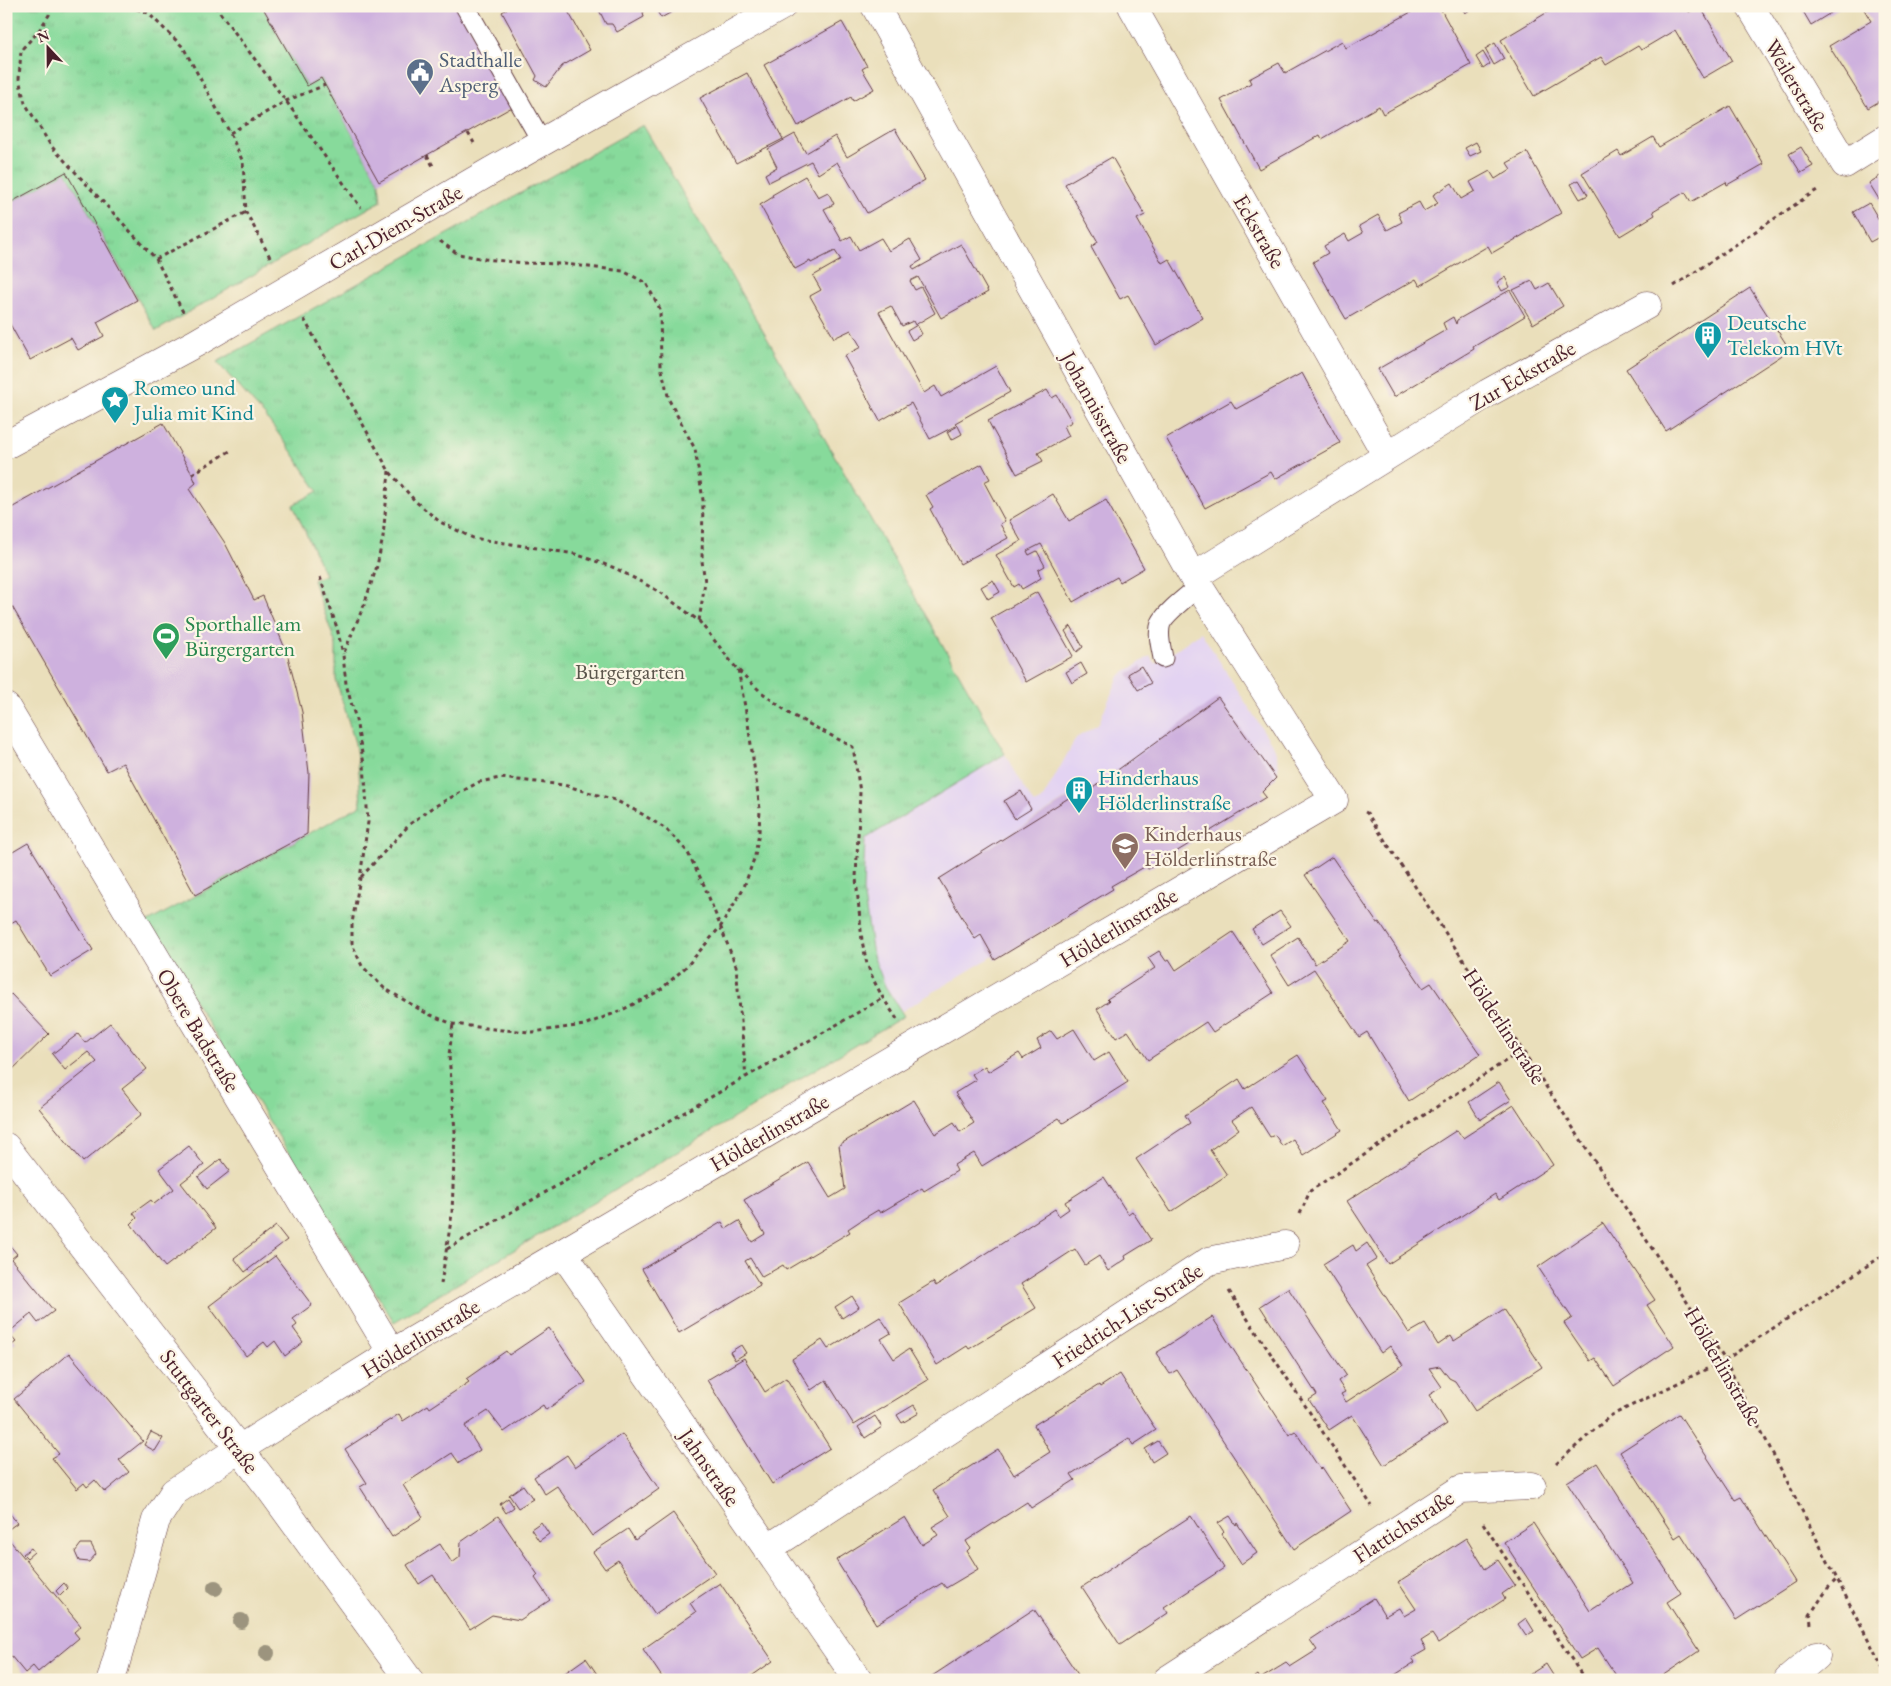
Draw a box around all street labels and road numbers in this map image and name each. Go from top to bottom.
street label: Weilerstraße [1758,34,1836,137]
street label: Carl-Diem-Straße [323,177,468,277]
street label: Eckstraße [1227,189,1293,274]
street label: Zur Eckstraße [1464,333,1581,417]
street label: Johannisstraße [1053,344,1139,469]
street label: Hölderlinstraße [1054,881,1183,974]
street label: Obere Badstraße [150,963,247,1098]
street label: Hölderlinstraße [1456,963,1553,1090]
street label: Hölderlinstraße [704,1086,834,1178]
street label: Friedrich-List-Straße [1047,1256,1208,1375]
street label: Hölderlinstraße [356,1292,485,1385]
street label: Hölderlinstraße [1678,1301,1770,1431]
street label: Stuttgarter Straße [153,1343,266,1480]
street label: Jahnstraße [671,1421,747,1512]
street label: Flattichstraße [1347,1483,1460,1570]

